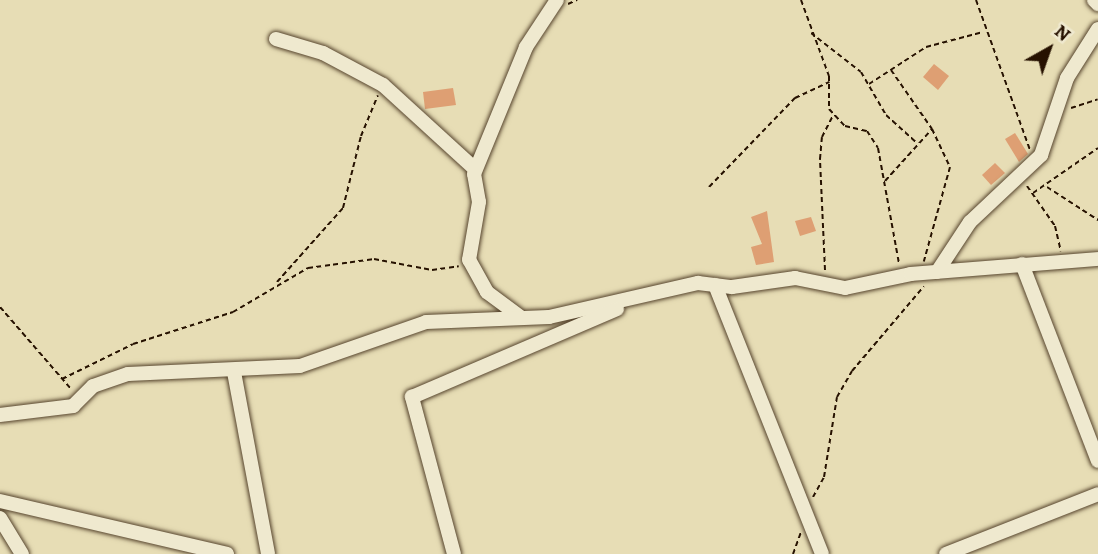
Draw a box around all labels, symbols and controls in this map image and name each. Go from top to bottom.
north arrow [1014,14,1084,84]
text: N [1049,19,1076,47]

